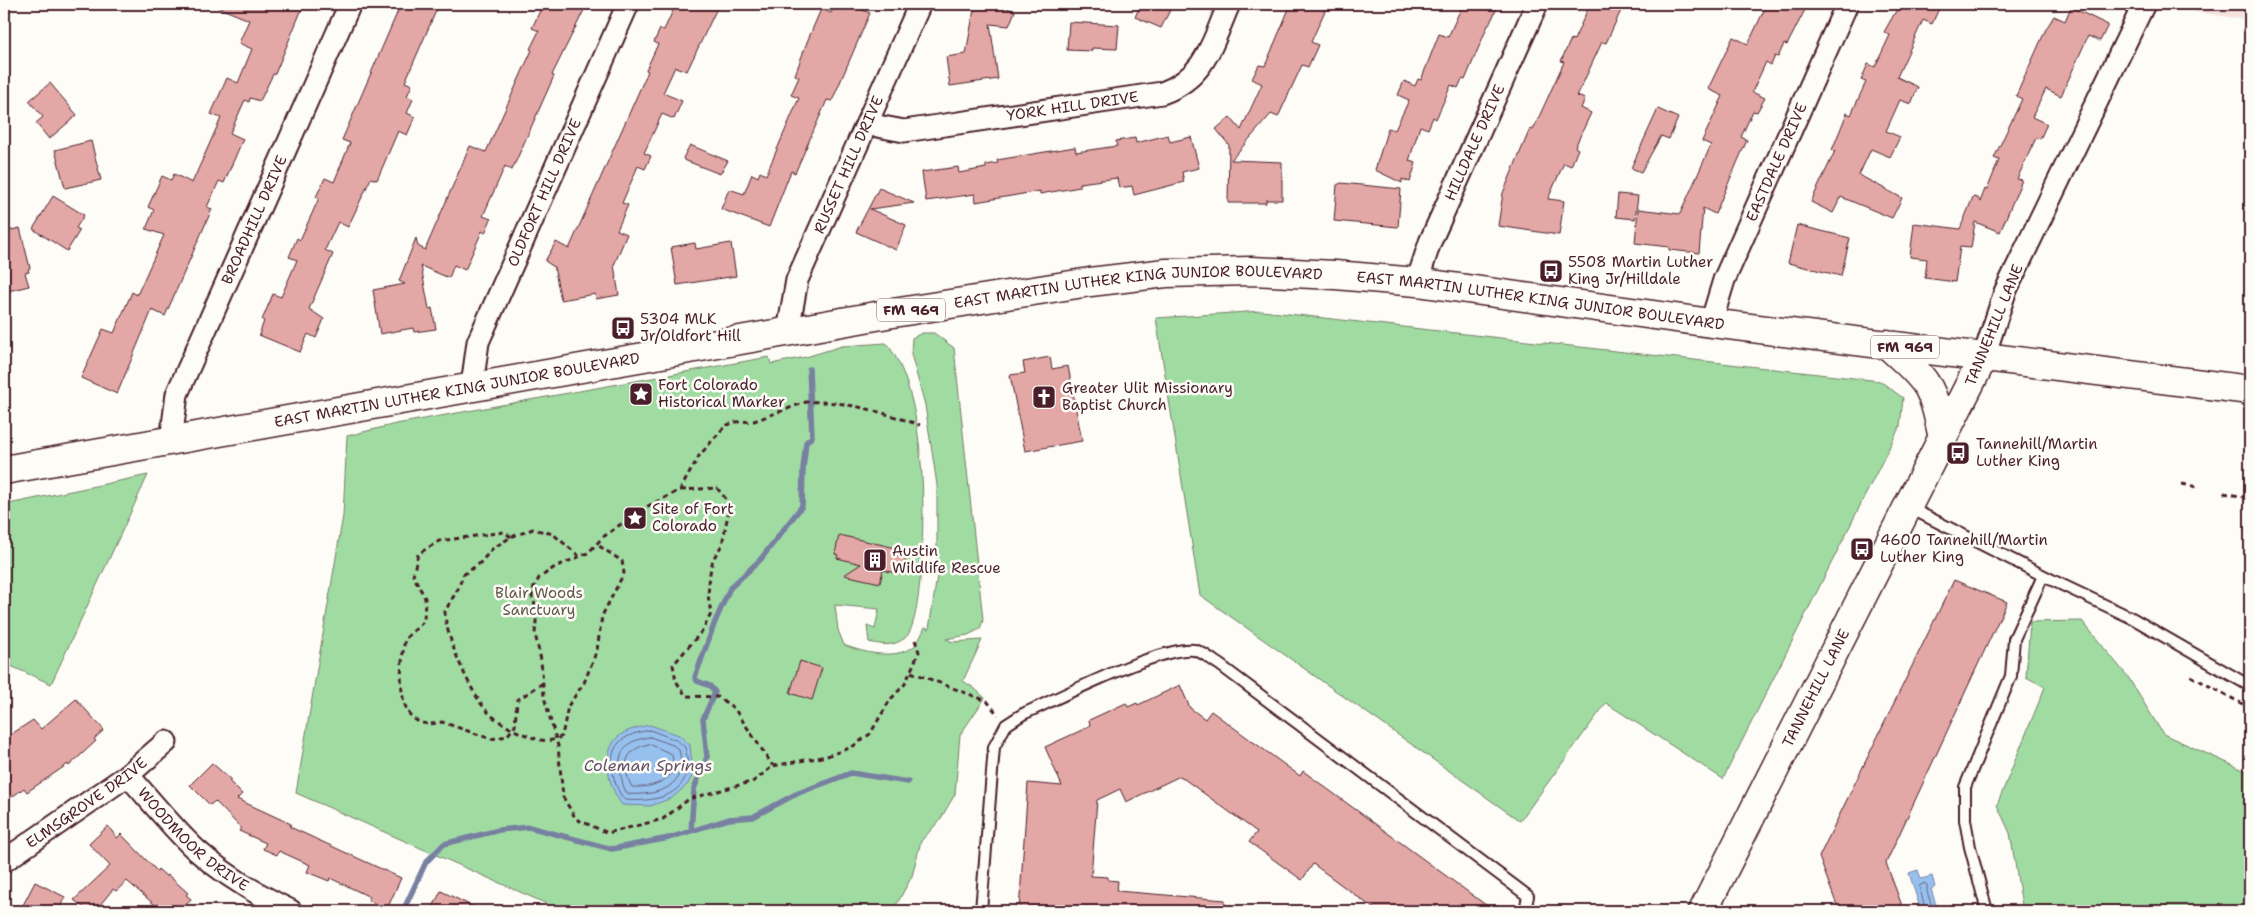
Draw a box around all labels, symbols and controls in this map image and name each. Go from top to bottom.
street label: HILLDALE DRIVE [1440,81,1509,204]
street label: YORK HILL DRIVE [1005,87,1140,126]
street label: RUSSET HILL DRIVE [809,93,888,237]
street label: EASTDALE DRIVE [1741,99,1812,225]
street label: OLDFORT HILL DRIVE [503,115,586,270]
street label: BROADHILL DRIVE [217,152,292,288]
place label: 5508 Martin Luther King Jr/Hilldale [1568,252,1713,289]
bus stop icon: 5508 Martin Luther King Jr/Hilldale [1538,258,1564,284]
street label: EAST MARTIN LUTHER KING JUNIOR BOULEVARD [953,261,1323,313]
street label: TANNEHILL LANE [1960,261,2028,389]
street label: EAST MARTIN LUTHER KING JUNIOR BOULEVARD [1356,267,1726,335]
road number: FM 969 [877,298,945,322]
place label: 5304 MLK Jr/Oldfort Hill [640,309,741,346]
bus stop icon: 5304 MLK Jr/Oldfort Hill [610,315,636,341]
road number: FM 969 [1871,336,1939,358]
street label: EAST MARTIN LUTHER KING JUNIOR BOULEVARD [273,348,641,432]
place label: Fort Colorado Historical Marker [658,375,785,412]
place label: Greater Ulit Missionary Baptist Church [1062,378,1233,415]
place icon: Fort Colorado Historical Marker [628,381,654,407]
church icon: Greater Ulit Missionary Baptist Church [1031,384,1057,410]
place label: Tannehill/Martin Luther King [1976,434,2097,471]
bus stop icon: Tannehill/Martin Luther King [1945,440,1971,466]
place label: Site of Fort Colorado [652,499,734,536]
place icon: Site of Fort Colorado [622,505,648,531]
place label: 4600 Tannehill/Martin Luther King [1880,530,2048,567]
bus stop icon: 4600 Tannehill/Martin Luther King [1849,536,1875,562]
place label: Austin Wildlife Rescue [892,541,1001,578]
building icon: Austin Wildlife Rescue [862,547,888,573]
park label: Blair Woods Sanctuary [495,583,583,620]
street label: TANNEHILL LANE [1778,625,1854,750]
street label: ELMSGROVE DRIVE [22,753,151,853]
water label: Coleman Springs [584,755,712,776]
street label: WOODMOOR DRIVE [133,783,253,896]

